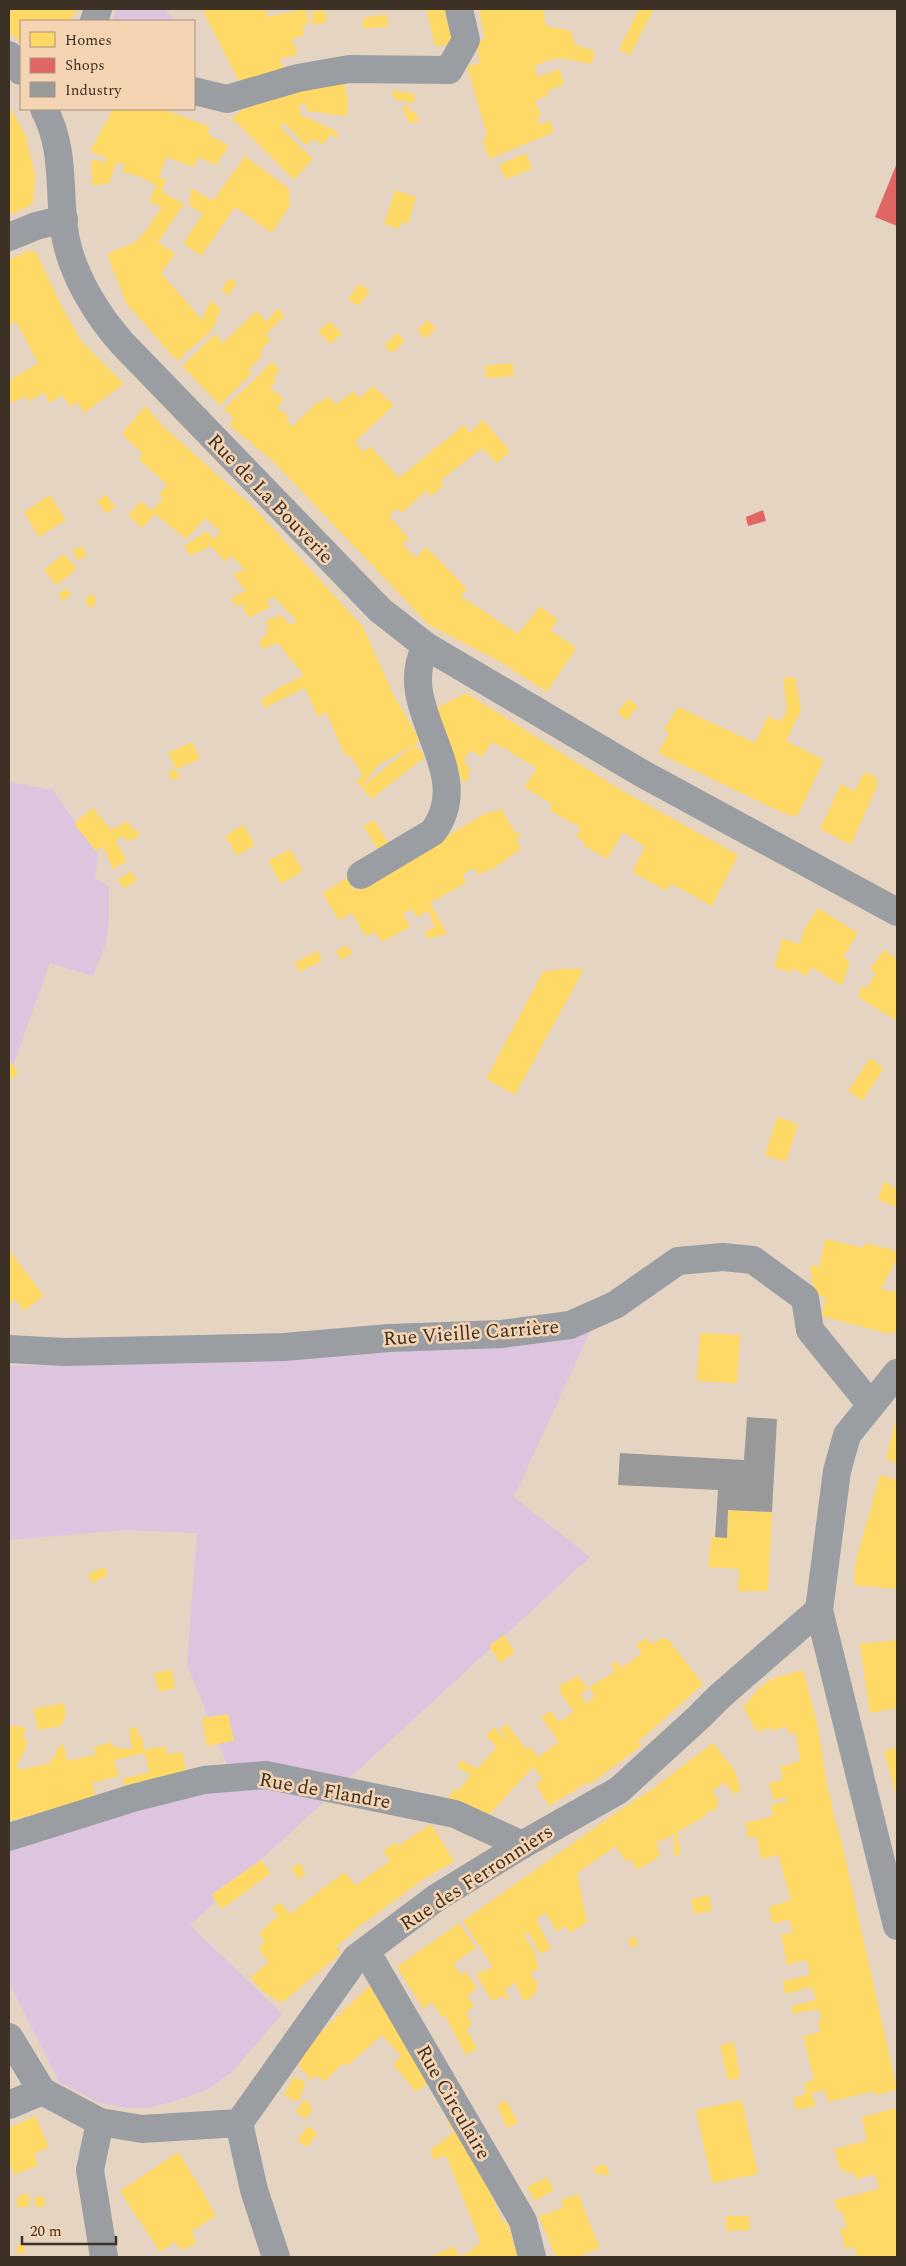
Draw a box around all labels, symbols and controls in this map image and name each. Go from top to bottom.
legend [20,20,195,110]
text: Homes [65,29,112,52]
text: Shops [65,54,105,77]
text: Industry [65,79,122,102]
street label: Rue de La Bouverie [200,427,340,571]
street label: Rue Vieille Carrière [382,1312,560,1354]
street label: Rue de Flandre [257,1765,393,1817]
street label: Rue des Ferronniers [394,1817,559,1939]
street label: Rue Circulaire [408,2039,498,2166]
scale bar [22,2214,116,2246]
text: 20 m [30,2220,62,2243]

